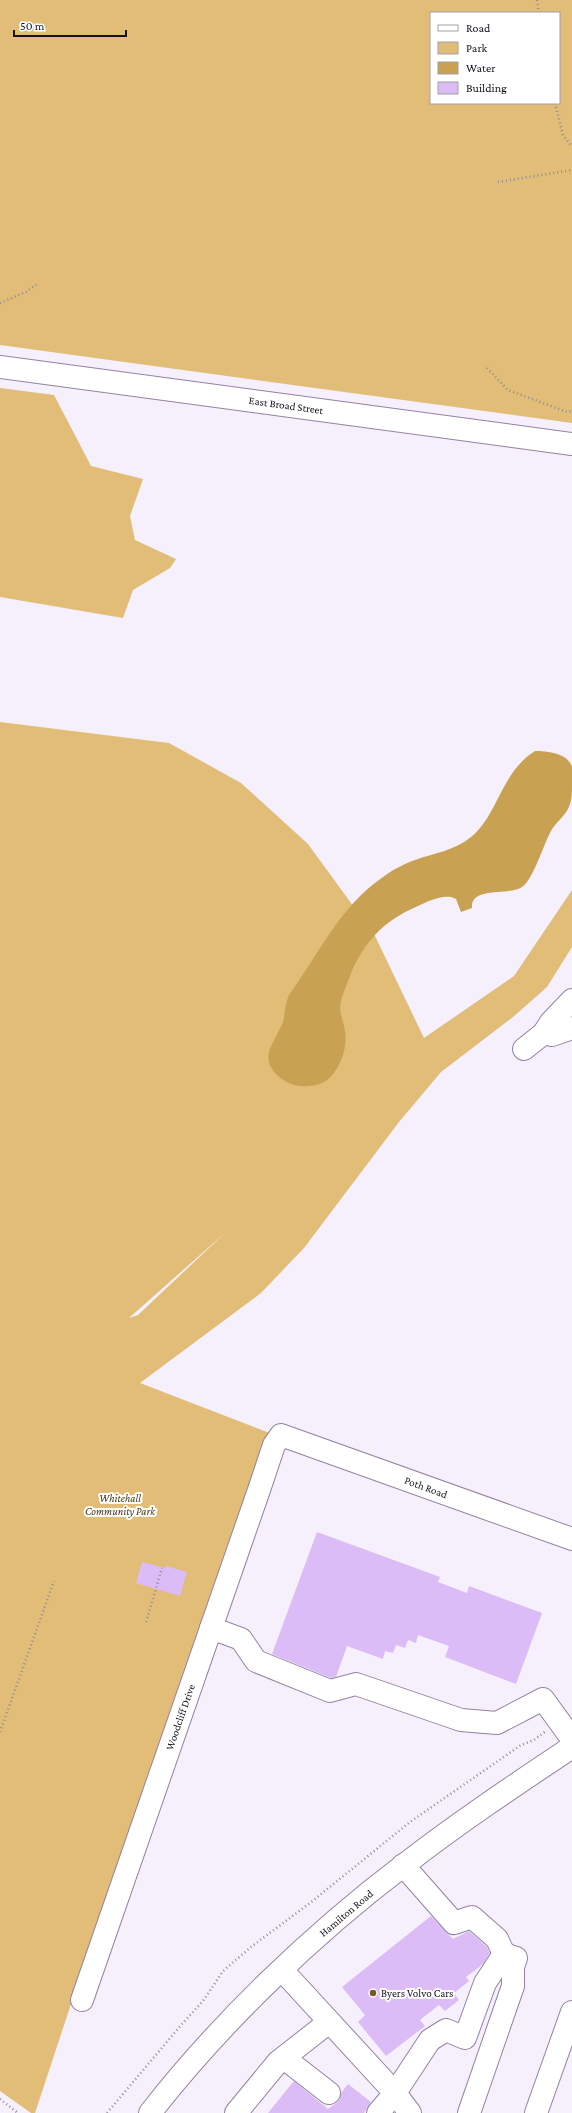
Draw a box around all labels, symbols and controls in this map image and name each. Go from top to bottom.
scale bar [14,12,126,38]
legend [430,12,560,104]
text: 50 m [20,19,45,33]
text: Road [466,21,491,35]
text: Park [466,41,488,55]
text: Water [466,61,496,75]
text: Building [466,81,507,95]
street label: East Broad Street [248,394,324,416]
street label: Poth Road [403,1474,449,1500]
park label: Whitehall Community Park [85,1492,156,1518]
street label: Woodcliff Drive [163,1682,197,1752]
street label: Hamilton Road [317,1887,375,1939]
place label: Byers Volvo Cars [381,1987,453,2000]
marker: Byers Volvo Cars [368,1988,378,1998]

